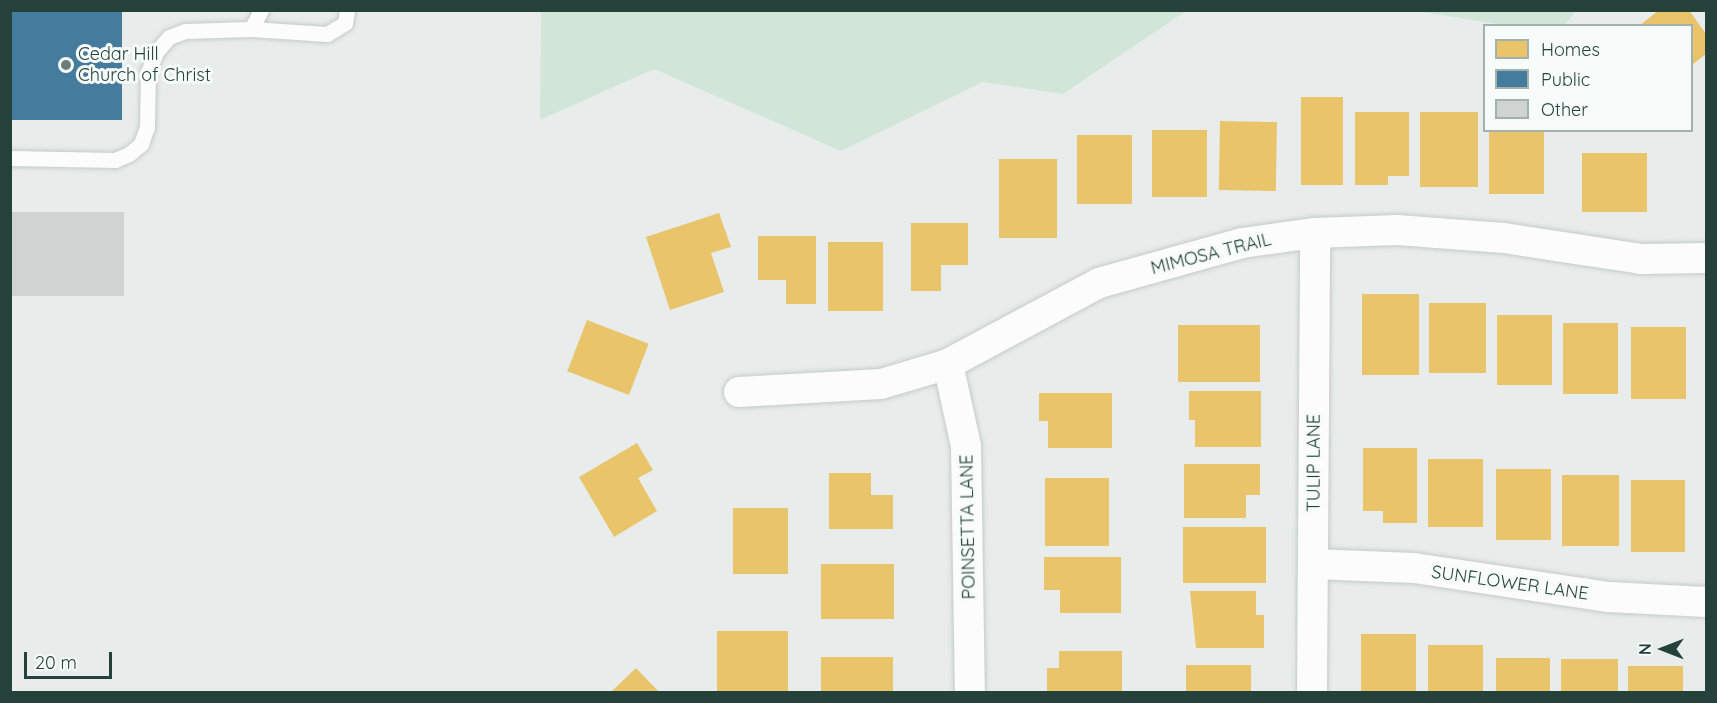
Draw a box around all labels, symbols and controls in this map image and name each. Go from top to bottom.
legend [1483,24,1693,132]
text: Homes [1541,38,1600,61]
place label: Cedar Hill Church of Christ [78,44,211,86]
marker: Cedar Hill Church of Christ [59,58,73,72]
text: Public [1541,68,1590,91]
text: Other [1541,98,1588,121]
street label: MIMOSA TRAIL [1149,229,1273,279]
street label: TULIP LANE [1303,414,1325,512]
street label: POINSETTA LANE [956,454,980,600]
street label: SUNFLOWER LANE [1430,561,1590,605]
north arrow [1633,619,1693,679]
scale bar [27,640,116,678]
text: N [1635,643,1655,655]
text: 20 m [35,651,77,674]

